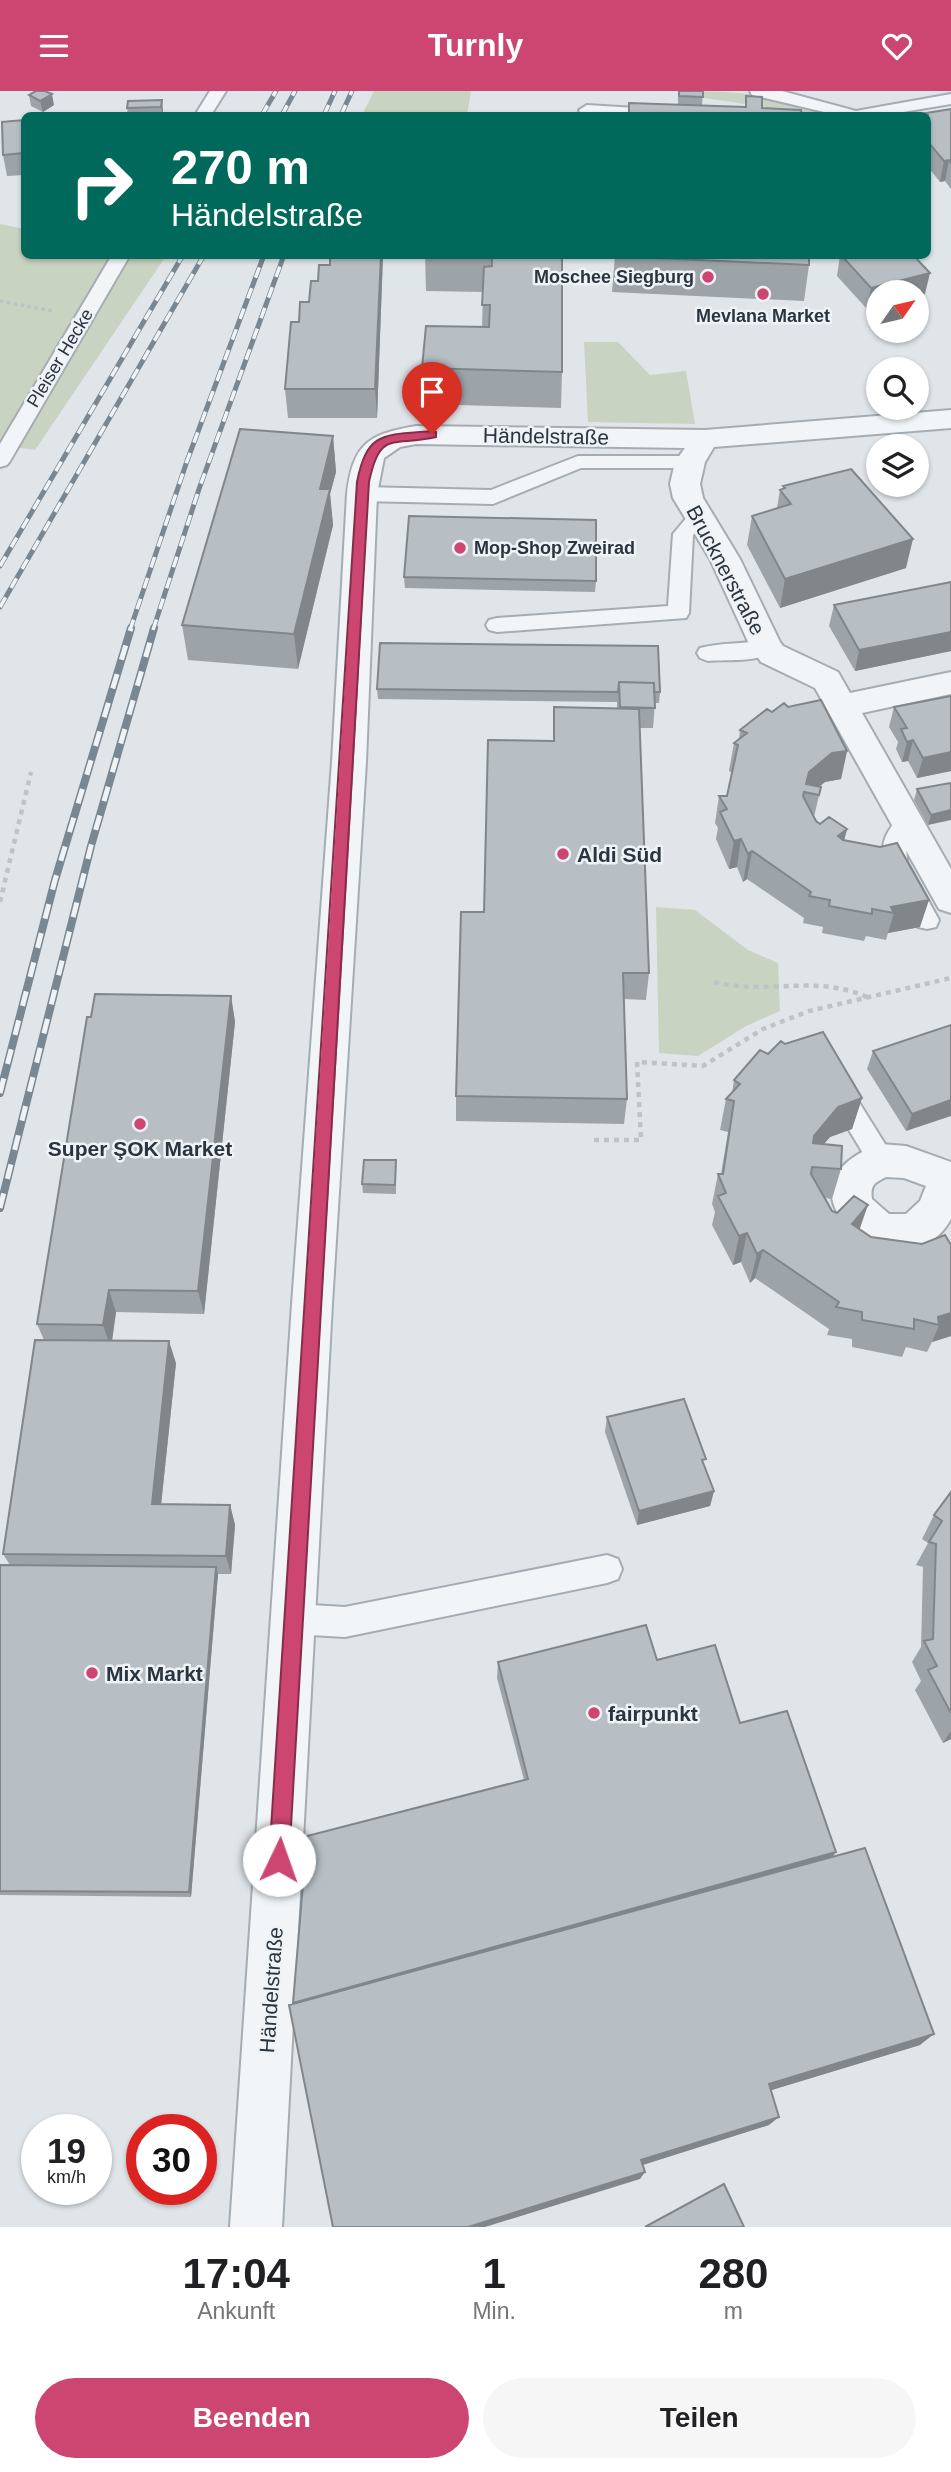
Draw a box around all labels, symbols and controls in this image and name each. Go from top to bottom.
icon: menu [35,27,73,65]
text: Turnly [428,27,523,63]
icon: heart [878,27,916,65]
icon: right [56,140,147,231]
text: 270 m [171,140,310,194]
text: Händelstraße [171,197,363,233]
place label: Moschee Siegburg [534,267,694,287]
marker: Moschee Siegburg [700,269,716,285]
north arrow [866,280,929,343]
map controls [866,280,929,497]
marker: Mevlana Market [755,286,771,302]
street label: Pleiser Hecke [23,305,97,411]
place label: Mevlana Market [696,306,830,326]
button: search [866,357,929,420]
pin [402,362,462,434]
icon: arrive [413,373,451,411]
street label: Händelstraße [483,423,609,449]
button: layers [866,434,929,497]
street label: Brucknerstraße [682,501,770,639]
place label: Mop-Shop Zweirad [474,538,635,558]
marker: Mop-Shop Zweirad [452,540,468,556]
place label: Aldi Süd [577,843,662,866]
marker: Aldi Süd [555,846,571,862]
marker: Super ŞOK Market [132,1116,148,1132]
place label: Super ŞOK Market [48,1137,232,1160]
place label: Mix Markt [106,1662,203,1685]
marker: Mix Markt [84,1665,100,1681]
place label: fairpunkt [608,1702,698,1725]
marker: fairpunkt [586,1705,602,1721]
position arrow [242,1823,316,1897]
street label: Händelstraße [255,1926,287,2054]
speed limit sign: 30 [126,2114,217,2205]
text: 19 [47,2131,86,2170]
text: km/h [47,2167,86,2187]
text: 17:04 [183,2250,290,2297]
text: 1 [482,2250,506,2297]
text: 280 [698,2250,768,2297]
text: Ankunft [197,2298,275,2324]
text: Min. [472,2298,516,2324]
text: m [724,2298,743,2324]
button: Beenden [35,2378,469,2458]
button: Teilen [483,2378,916,2458]

